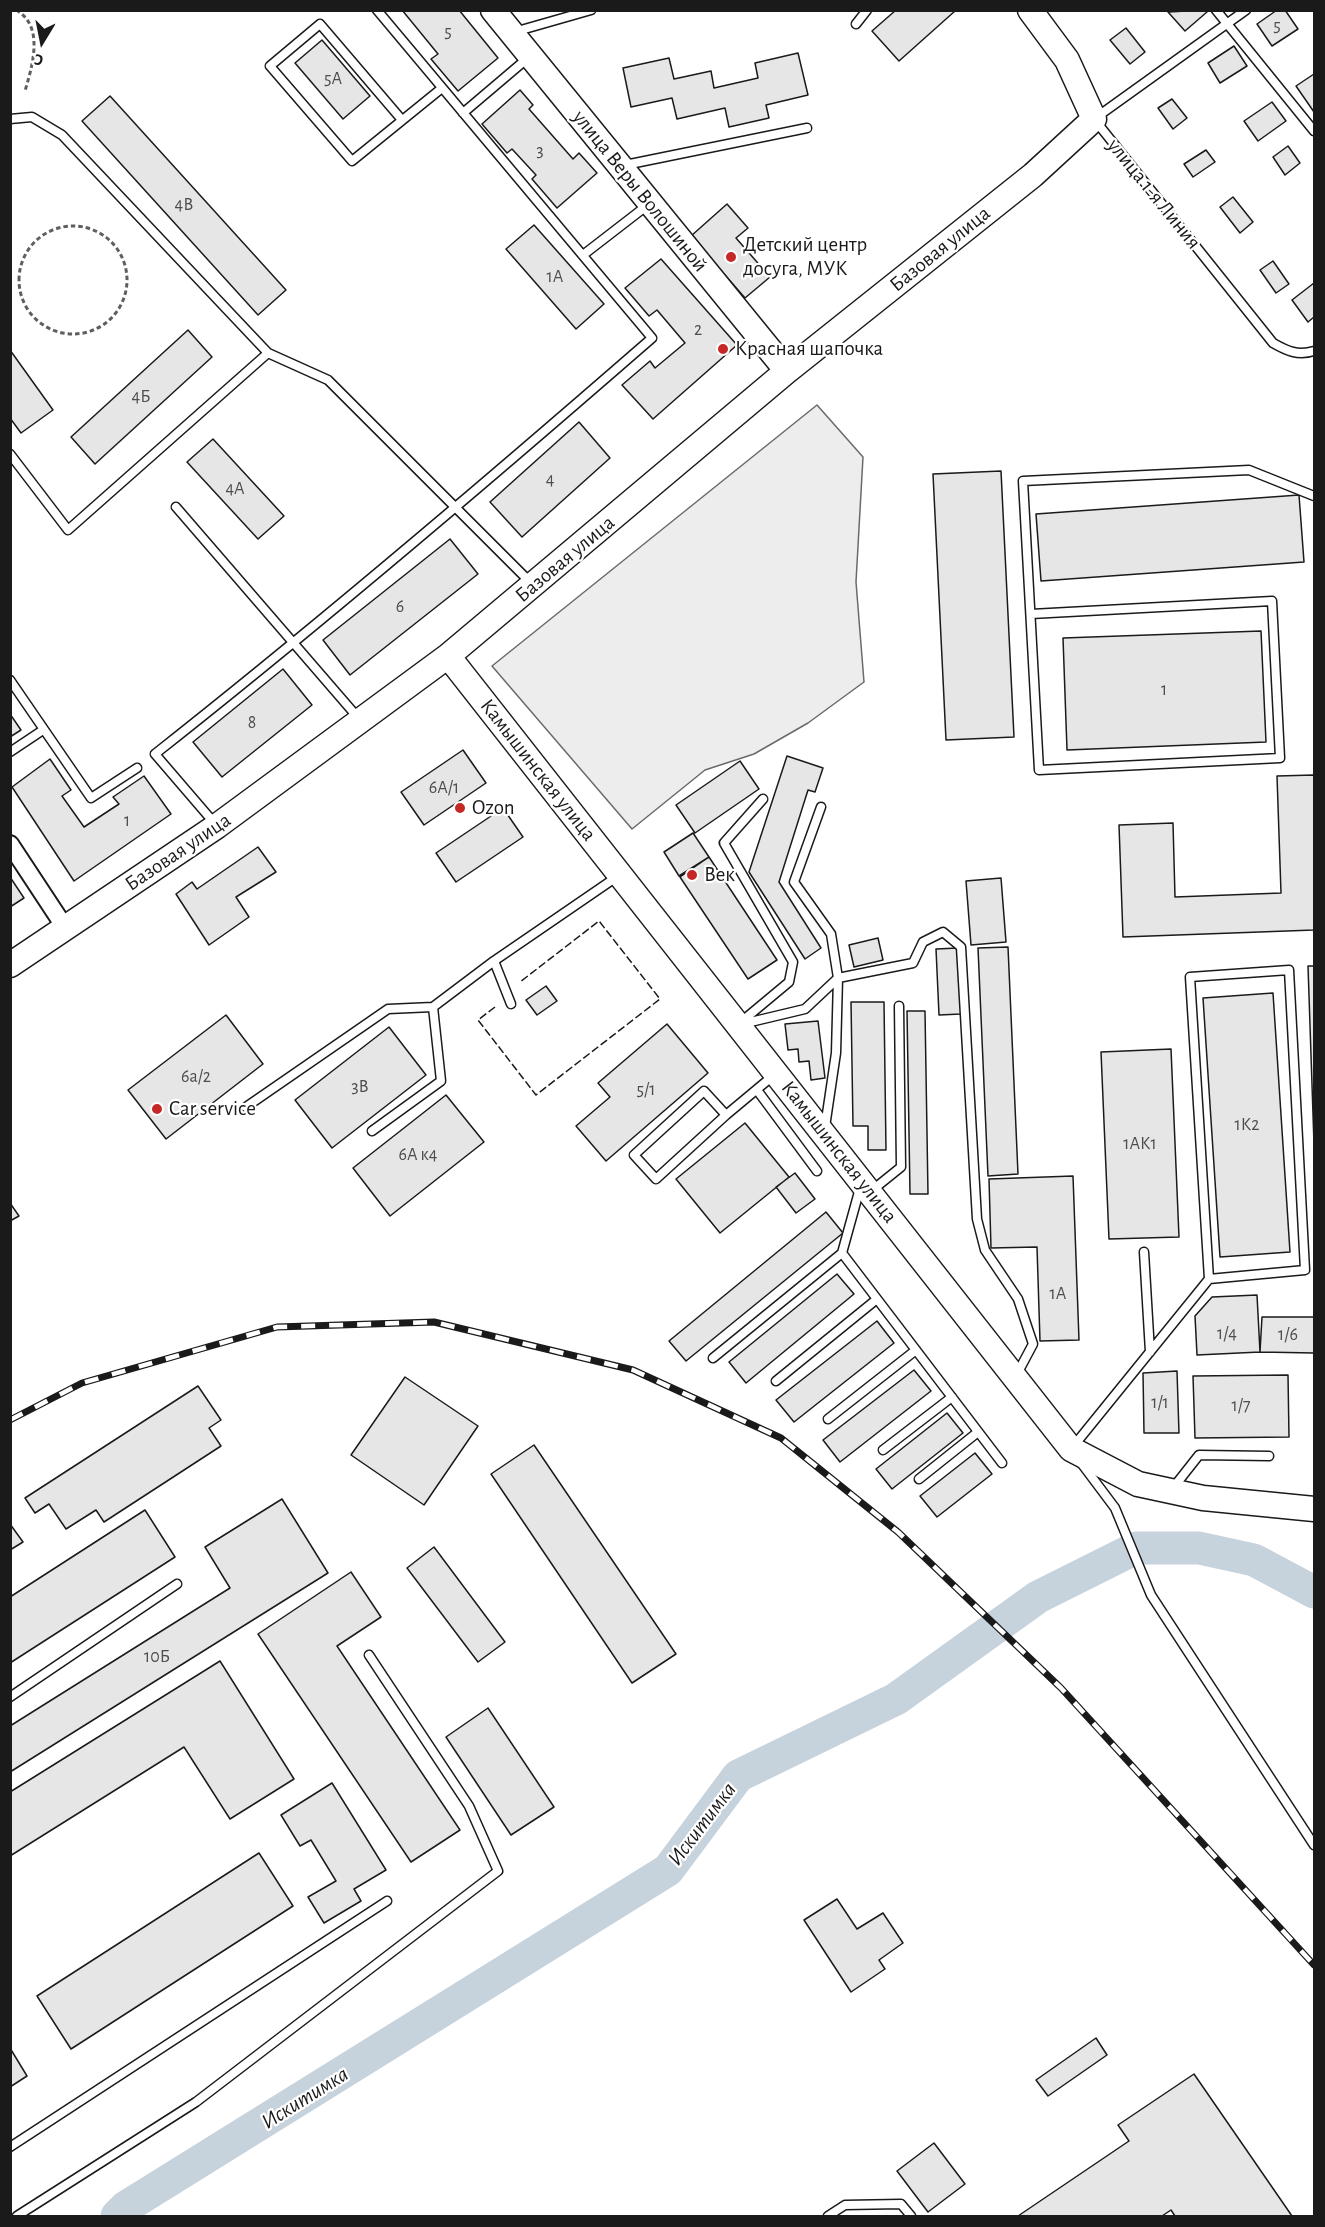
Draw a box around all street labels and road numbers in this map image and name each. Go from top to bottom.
street label: улица Веры Волошиной [567,105,713,277]
street label: улица 1-я Линия [1102,134,1206,254]
street label: Базовая улица [885,201,995,297]
street label: Базовая улица [510,510,620,608]
street label: Камышинская улица [475,694,601,846]
street label: Базовая улица [120,807,236,897]
street label: Камышинская улица [776,1076,902,1228]

